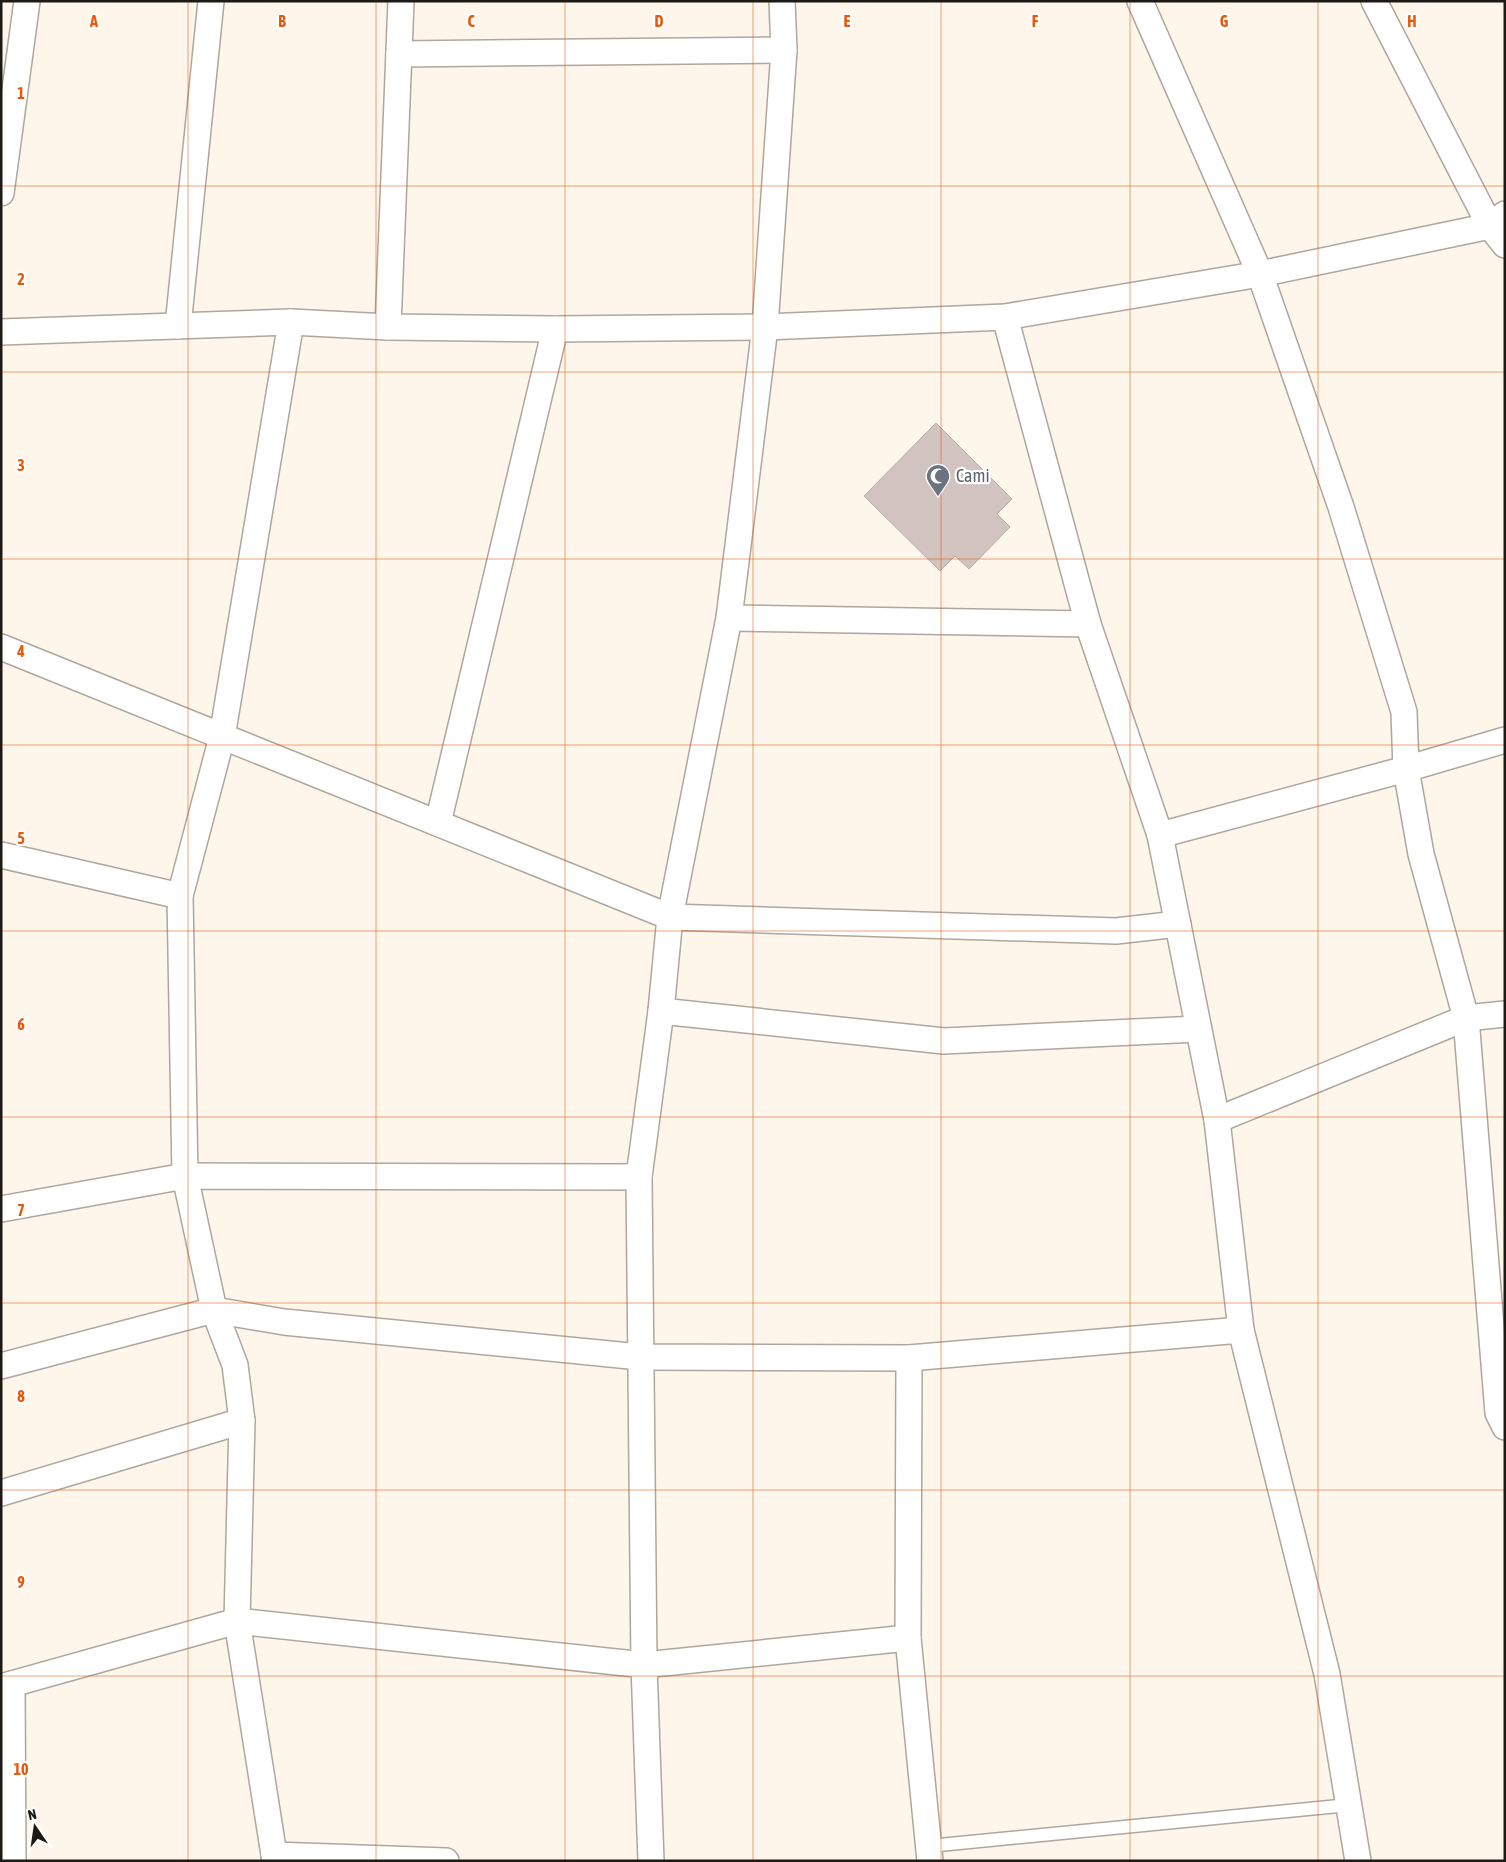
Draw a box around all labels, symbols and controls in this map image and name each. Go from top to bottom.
text: A [89,12,98,30]
text: B [278,12,286,30]
text: C [467,12,475,30]
text: D [655,12,664,30]
text: E [844,12,851,30]
text: F [1032,12,1039,30]
text: G [1220,12,1229,30]
text: H [1407,12,1417,30]
text: 1 [17,84,25,102]
text: 2 [17,270,25,288]
text: 3 [17,456,25,474]
mosque icon: Cami [925,463,951,497]
place label: Cami [956,465,990,486]
text: 4 [16,642,25,660]
text: 5 [17,829,25,847]
text: 6 [17,1015,25,1033]
text: 7 [17,1201,25,1219]
text: 8 [17,1387,25,1405]
text: 9 [17,1573,25,1591]
text: 10 [13,1760,29,1778]
north arrow [10,1802,60,1852]
text: N [26,1806,38,1823]

